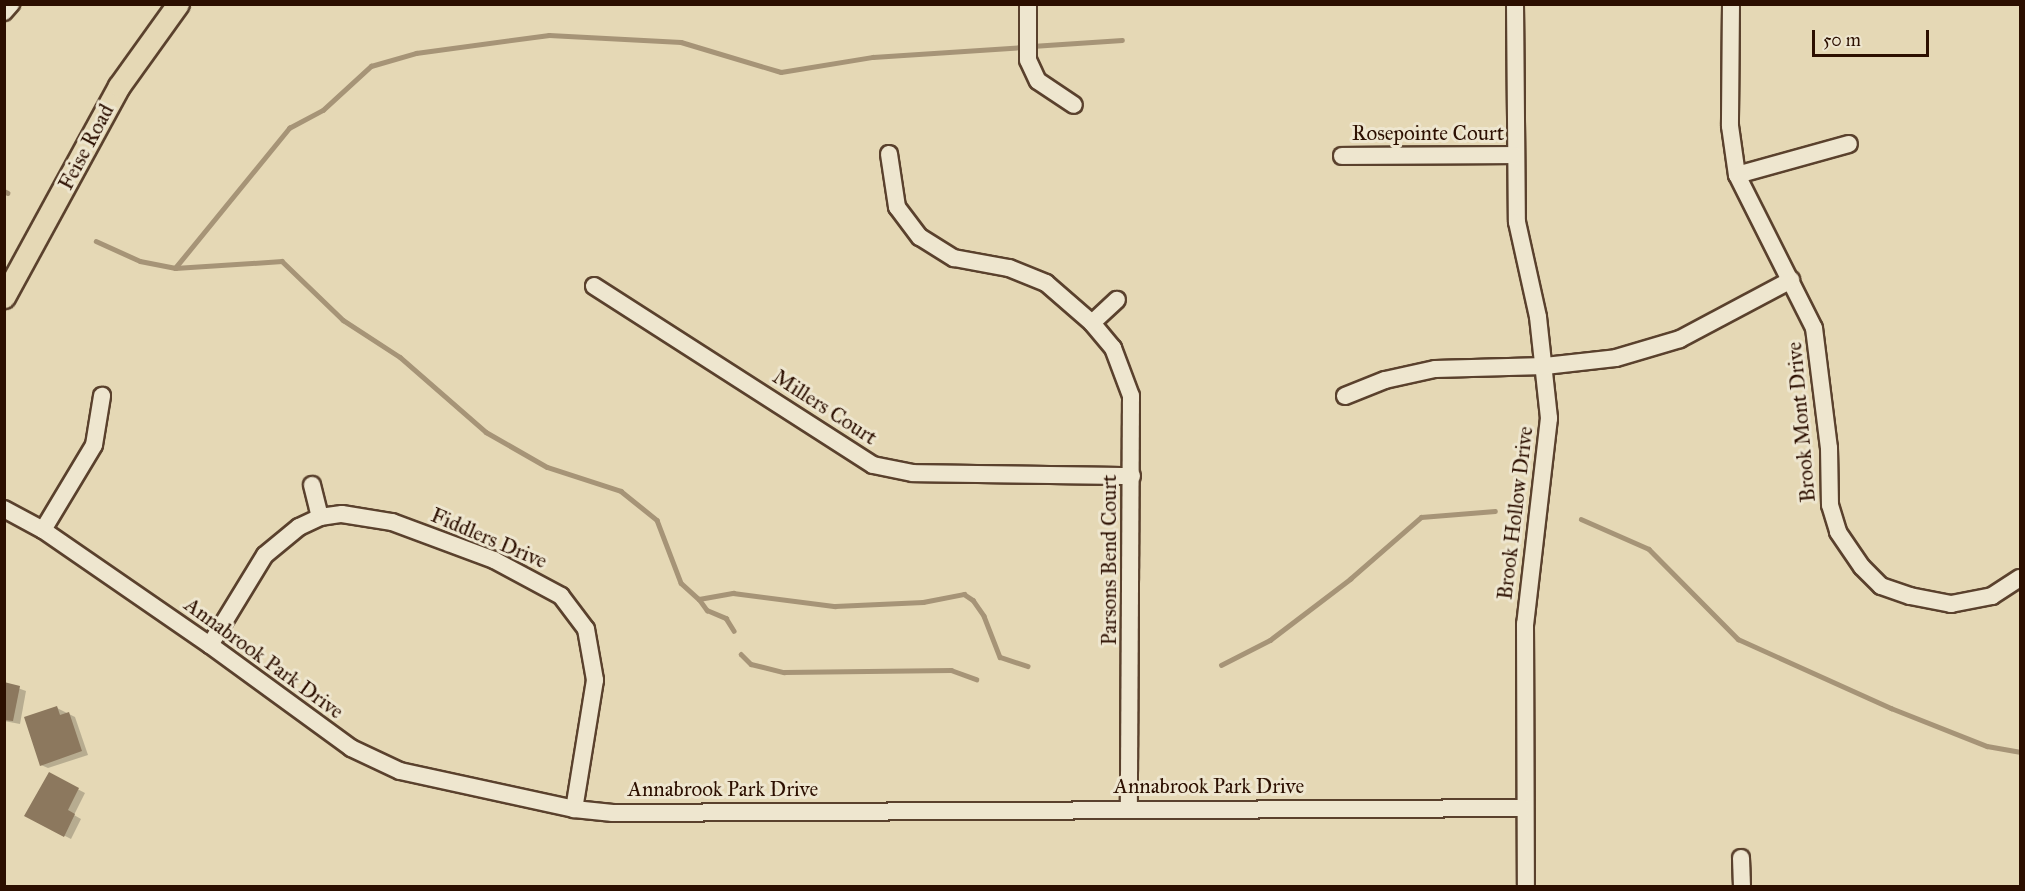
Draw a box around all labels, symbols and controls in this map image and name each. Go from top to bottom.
scale bar [1815,18,1932,56]
text: 50 m [1823,29,1861,51]
street label: Feise Road [53,100,119,194]
street label: Rosepointe Court [1352,120,1504,146]
street label: Brook Mont Drive [1781,341,1821,503]
street label: Millers Court [768,364,882,450]
street label: Brook Hollow Drive [1492,425,1538,601]
street label: Parsons Bend Court [1096,475,1122,645]
street label: Fiddlers Drive [427,502,551,574]
street label: Annabrook Park Drive [180,592,348,724]
street label: Annabrook Park Drive [1114,773,1304,799]
street label: Annabrook Park Drive [628,776,818,802]

